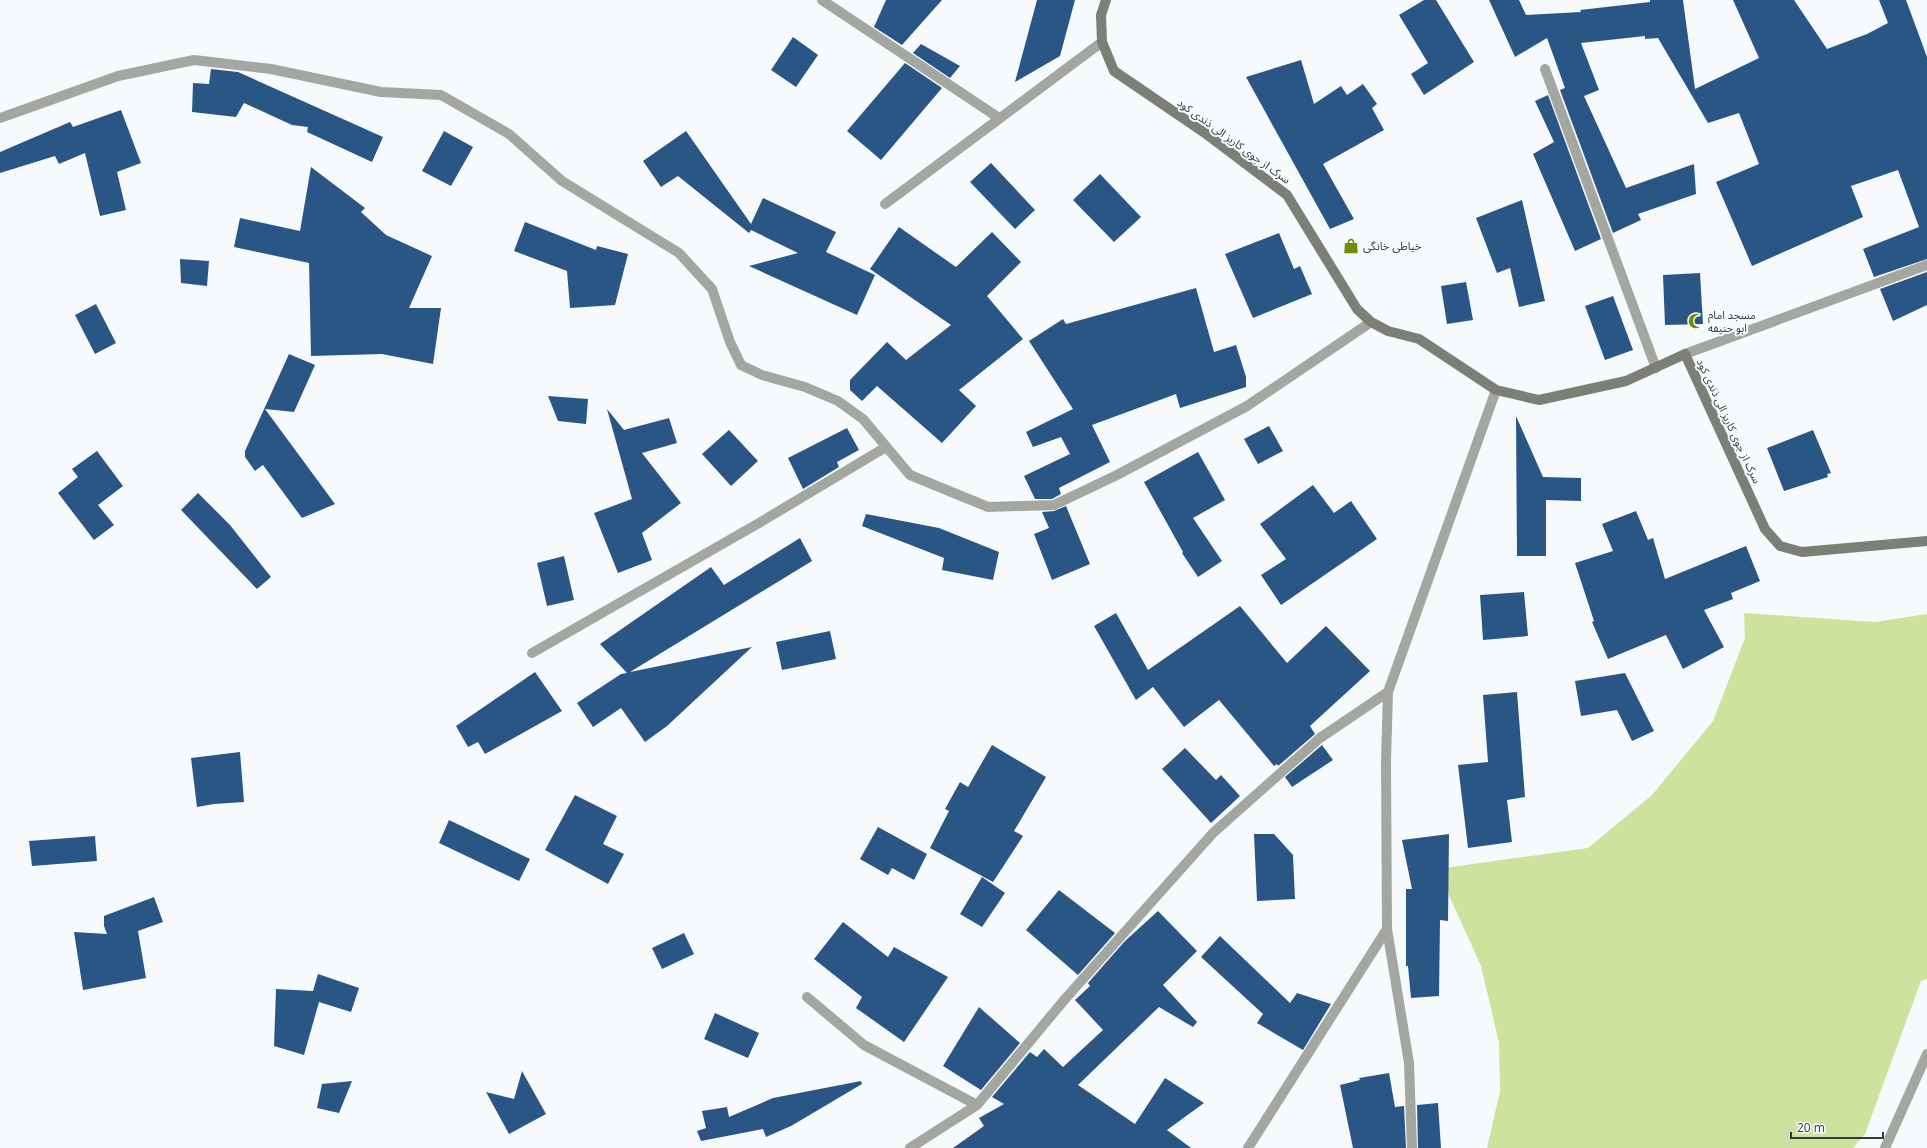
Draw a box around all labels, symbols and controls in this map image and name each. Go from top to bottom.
street label: سرک از جوی کاریز الی ذندی کود [1175,95,1294,187]
shop icon: خیاطی خانگی [1342,237,1360,255]
place label: خیاطی خانگی [1363,238,1422,253]
place label: مسجد امام ابو حنیفه [1708,307,1756,335]
mosque icon: مسجد امام ابو حنیفه [1687,312,1705,330]
street label: سرک از جوی کاریز الی ذندی کود [1694,356,1765,486]
scale bar [1791,1114,1883,1140]
text: 20 m [1797,1119,1825,1136]

